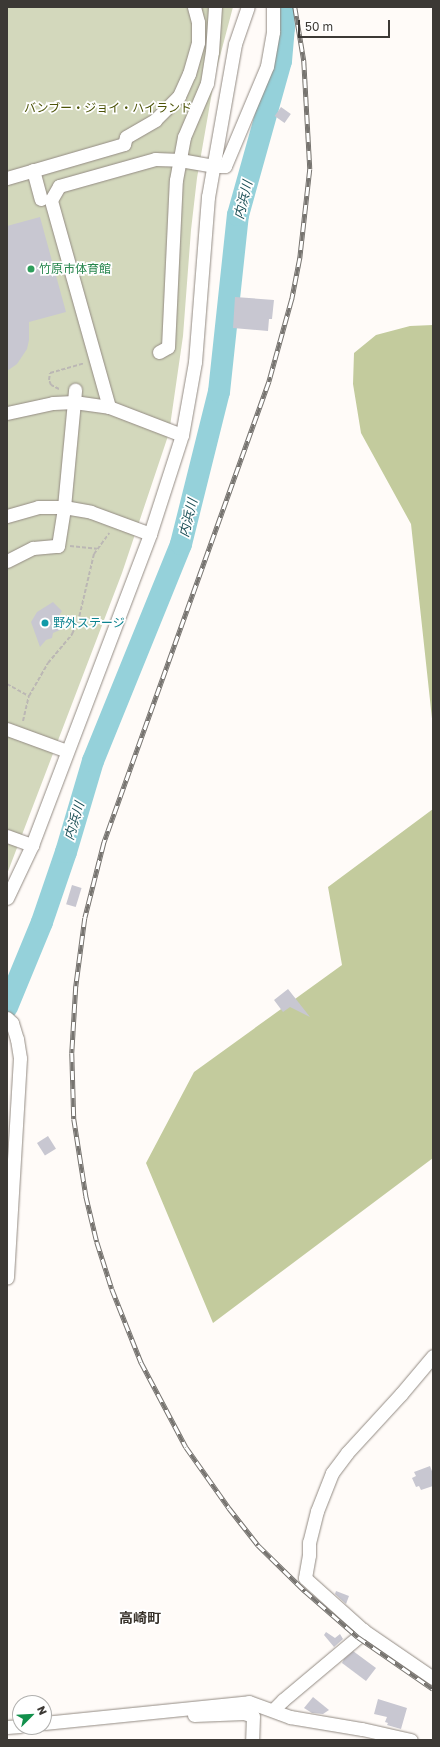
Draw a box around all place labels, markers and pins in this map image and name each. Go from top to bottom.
place label: 竹原市体育館 [39,262,111,276]
marker: 竹原市体育館 [26,264,36,274]
place label: 野外ステージ [53,616,125,630]
marker: 野外ステージ [40,618,50,628]

